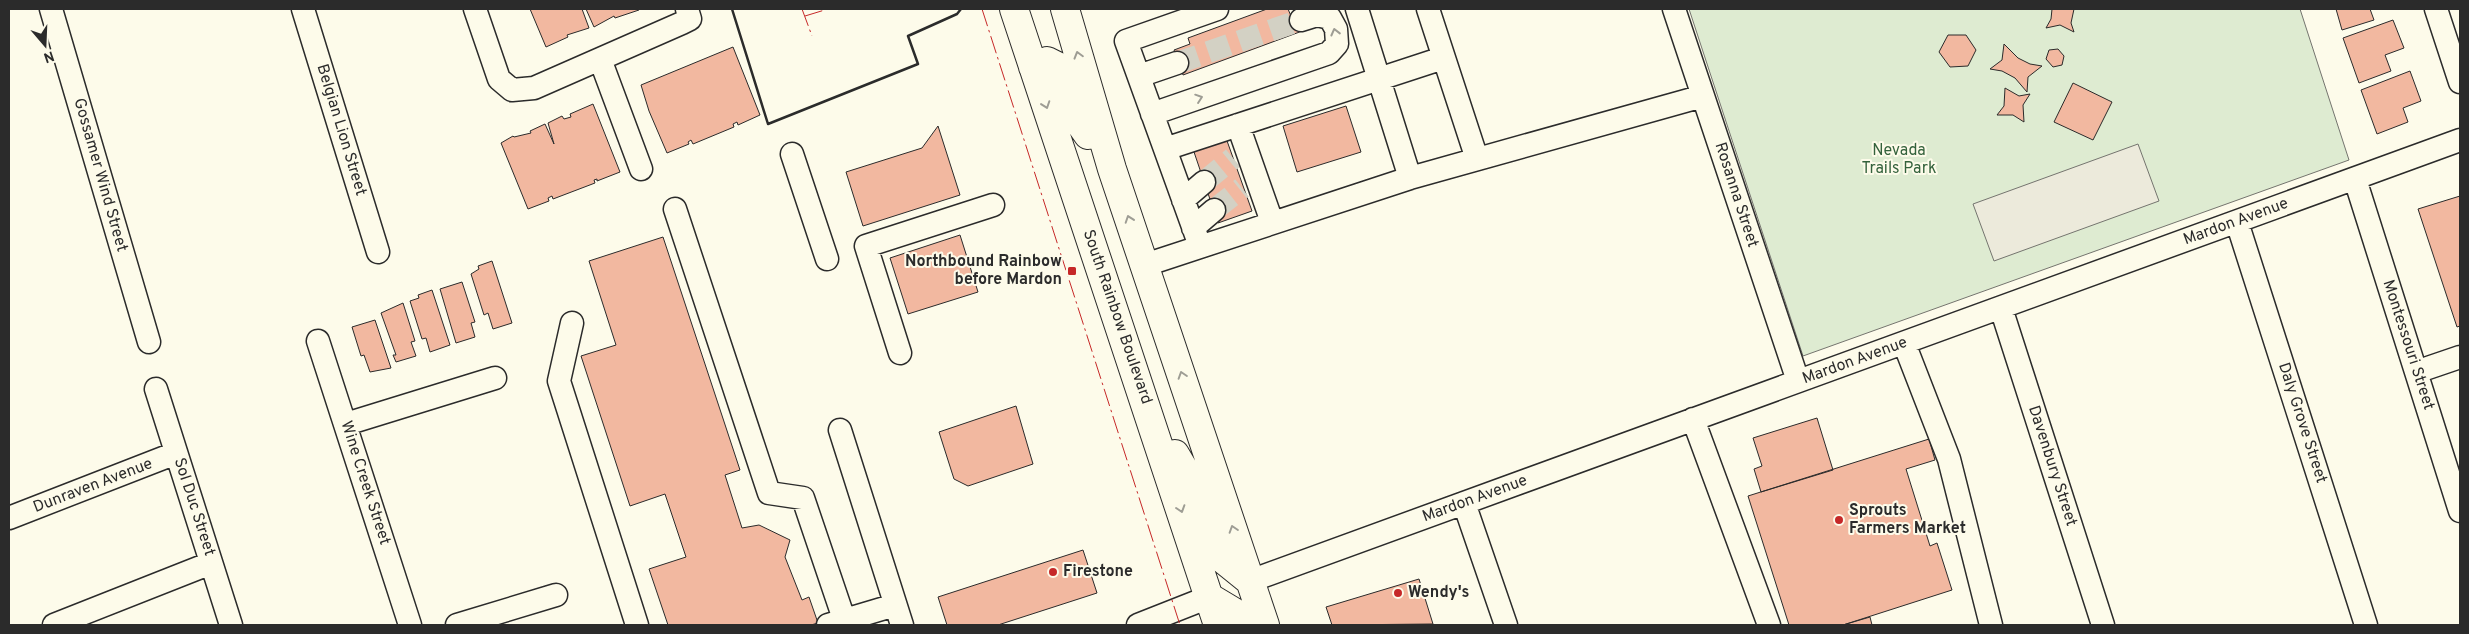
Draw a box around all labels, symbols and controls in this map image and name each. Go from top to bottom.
north arrow [20,20,70,70]
one-way arrow [1330,28,1341,36]
text: N [41,46,56,66]
one-way arrow [1074,51,1084,59]
street label: Belgian Lion Street [311,62,371,198]
one-way arrow [1194,94,1202,104]
street label: Gossamer Wind Street [68,96,132,254]
one-way arrow [1040,100,1050,109]
street label: Rosanna Street [1710,140,1762,250]
park label: Nevada Trails Park [1862,141,1936,179]
street label: Mardon Avenue [2181,194,2291,250]
one-way arrow [1125,216,1135,224]
street label: South Rainbow Boulevard [1078,227,1156,407]
place label: Northbound Rainbow before Mardon [905,252,1062,290]
marker: Northbound Rainbow before Mardon [1066,265,1078,277]
street label: Montessouri Street [2378,277,2438,413]
street label: Mardon Avenue [1800,333,1910,389]
street label: Daly Grove Street [2273,360,2331,486]
one-way arrow [1177,371,1187,380]
street label: Davenbury Street [2023,403,2081,529]
street label: Wine Creek Street [336,419,394,547]
street label: Dunraven Avenue [31,454,155,518]
street label: Sol Duc Street [169,455,219,559]
street label: Mardon Avenue [1420,471,1530,527]
place label: Sprouts Farmers Market [1849,501,1966,539]
one-way arrow [1175,504,1185,512]
marker: Sprouts Farmers Market [1833,514,1845,526]
one-way arrow [1229,525,1239,534]
place label: Firestone [1063,562,1133,582]
marker: Firestone [1047,566,1059,578]
place label: Wendy's [1408,583,1470,603]
marker: Wendy's [1392,587,1404,599]

